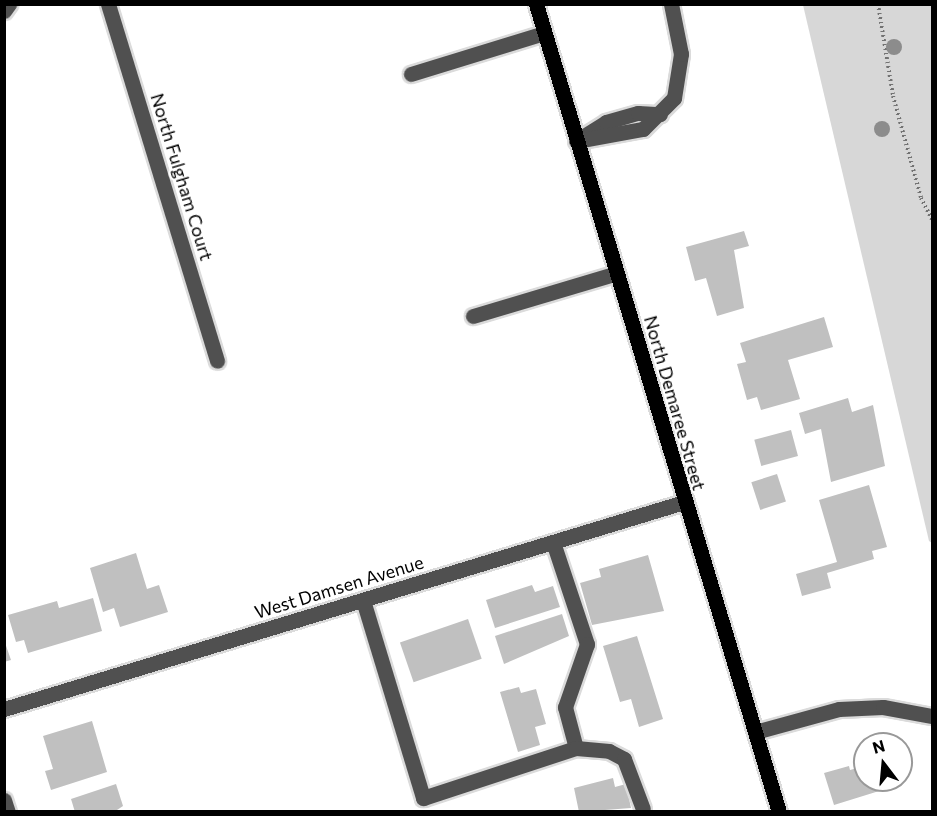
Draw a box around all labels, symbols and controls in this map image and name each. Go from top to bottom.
street label: North Fulgham Court [146,91,218,263]
street label: North Demaree Street [640,313,710,493]
street label: West Damsen Avenue [252,551,426,623]
north arrow [853,732,913,792]
text: N [870,735,887,757]

